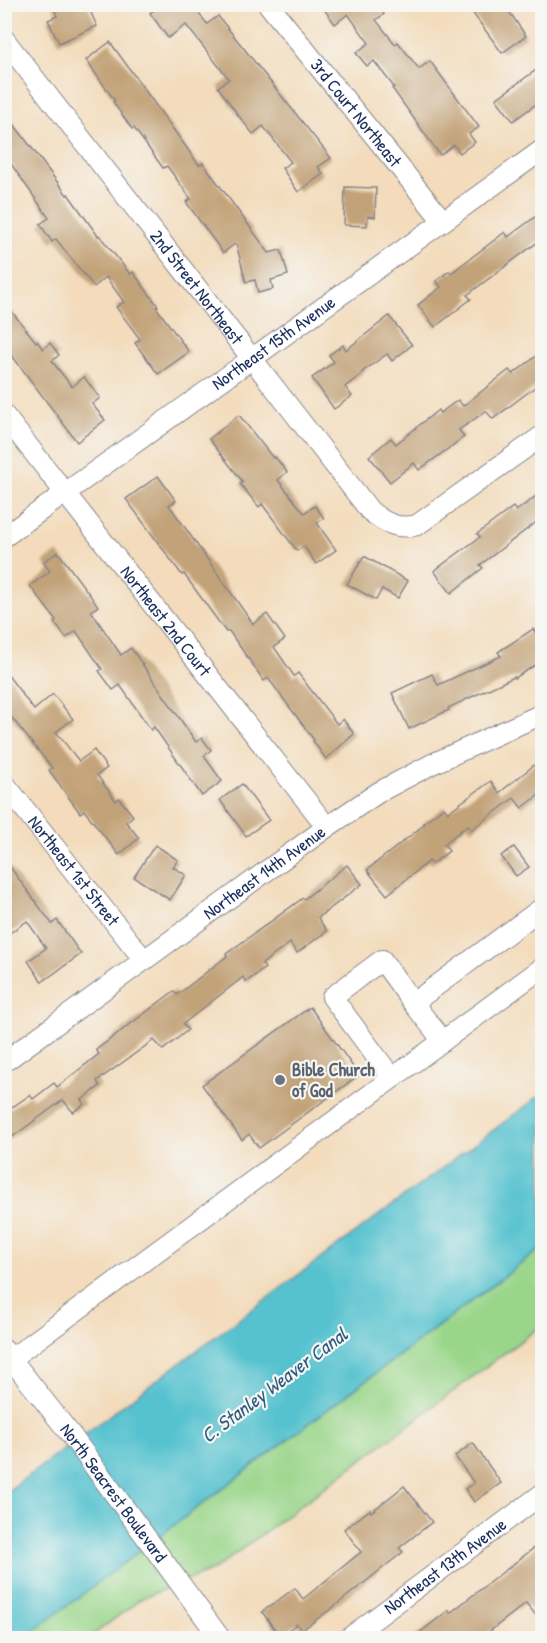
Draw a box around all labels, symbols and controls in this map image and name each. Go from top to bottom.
street label: 3rd Court Northeast [305,53,408,173]
street label: 2nd Street Northeast [144,224,250,350]
street label: Northeast 15th Avenue [206,290,340,396]
street label: Northeast 2nd Court [115,560,218,682]
street label: Northeast 1st Street [22,810,126,932]
street label: Northeast 14th Avenue [198,819,330,925]
place label: Bible Church of God [292,1057,375,1103]
marker: Bible Church of God [273,1073,287,1087]
water label: C. Stanley Weaver Canal [195,1320,354,1449]
street label: North Seacrest Boulevard [55,1418,173,1567]
street label: Northeast 13th Avenue [378,1512,511,1620]

